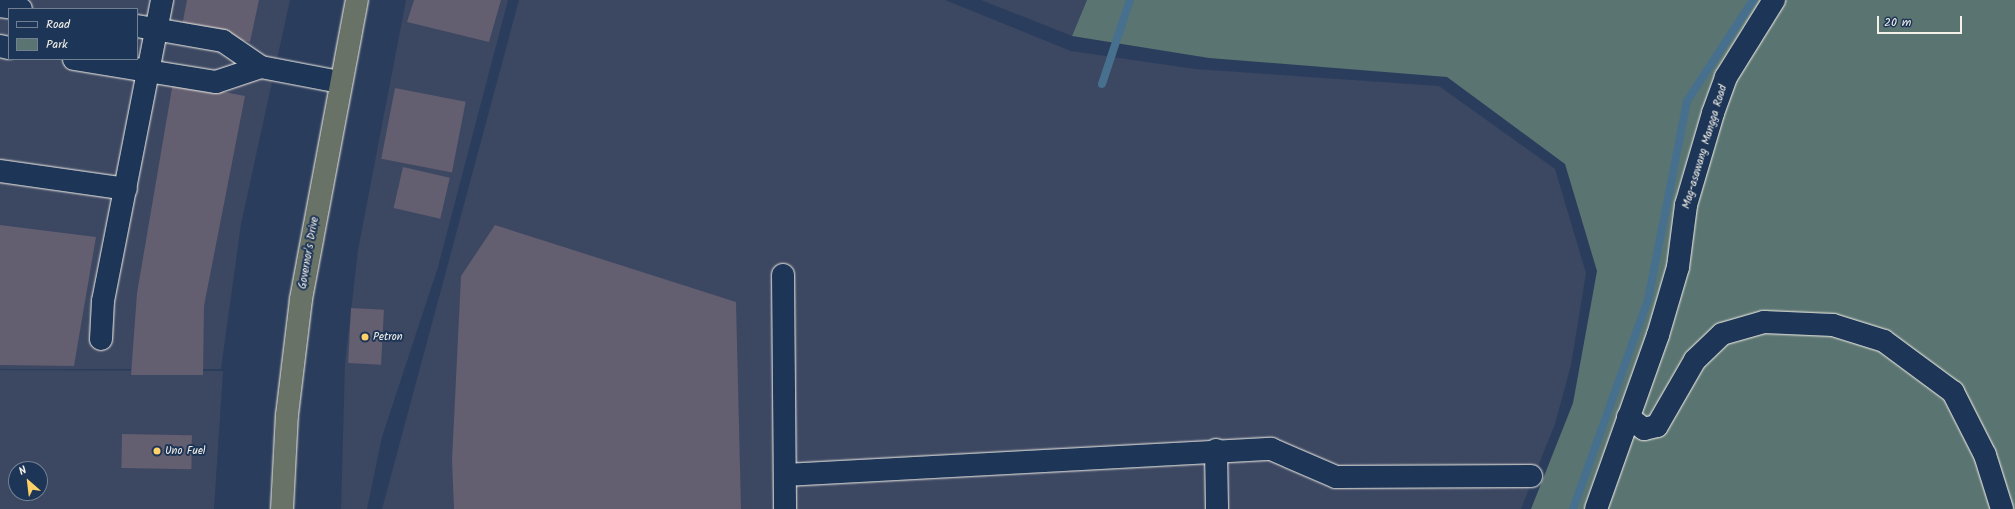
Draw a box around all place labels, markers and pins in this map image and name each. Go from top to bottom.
place label: Petron [373,330,403,344]
marker: Petron [360,332,370,342]
place label: Uno Fuel [165,444,206,458]
marker: Uno Fuel [152,446,162,456]

